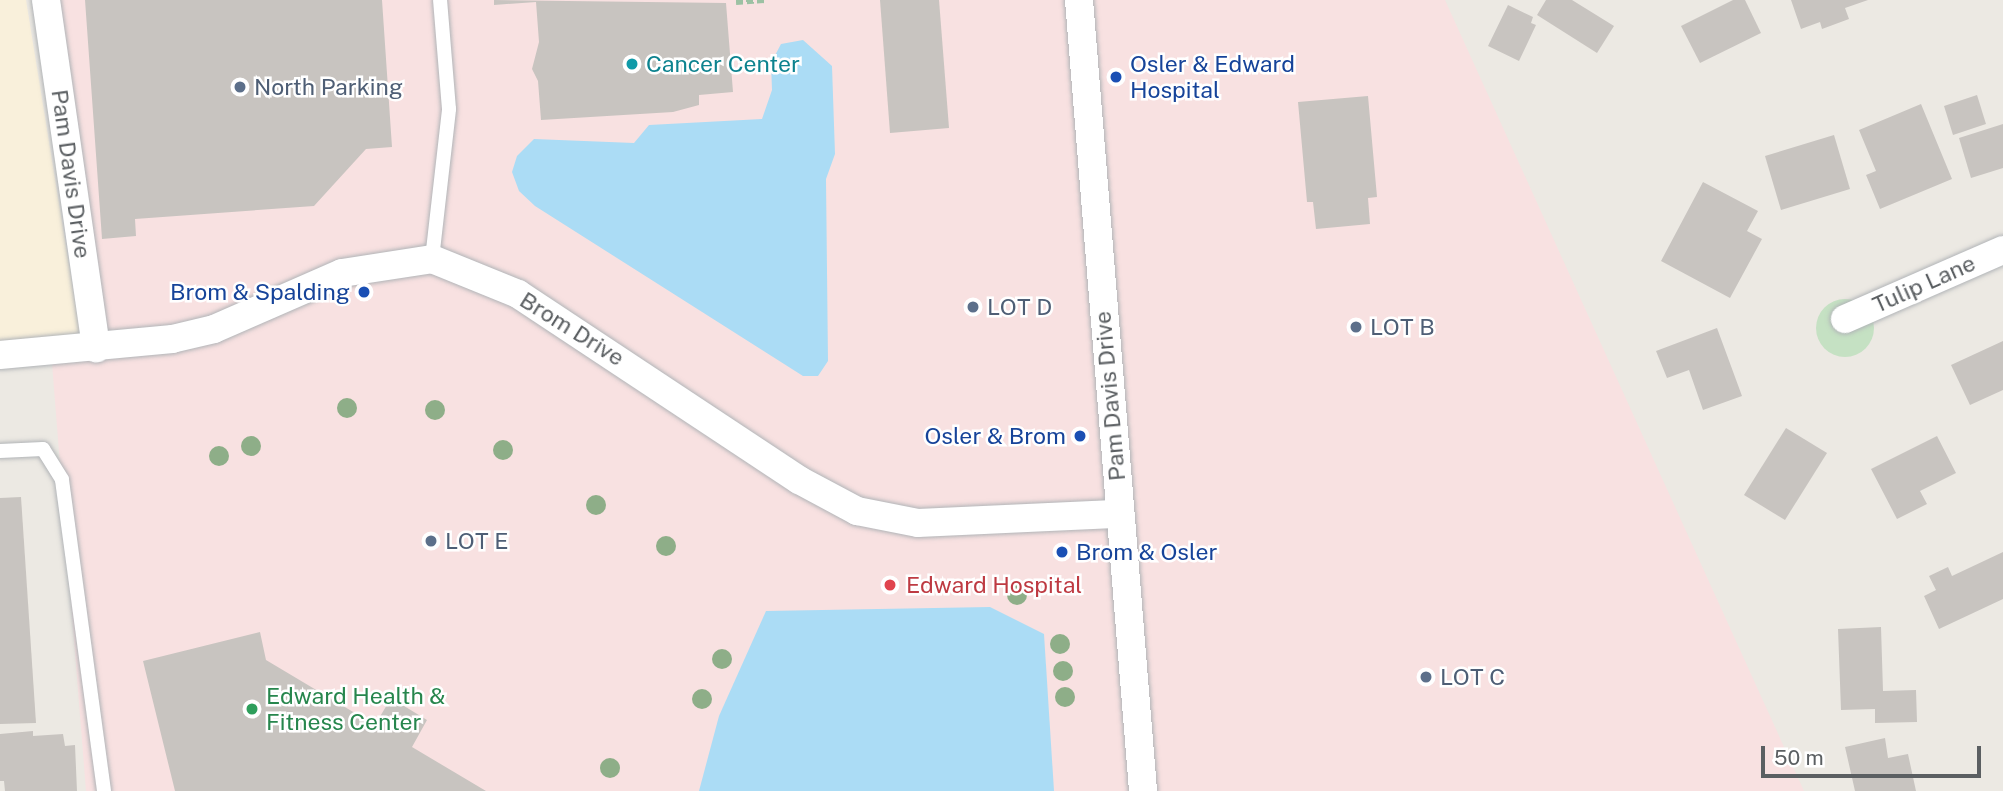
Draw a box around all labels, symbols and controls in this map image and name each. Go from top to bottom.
place label: Cancer Center [646,50,800,78]
place label: Osler & Edward Hospital [1130,50,1295,104]
marker: Cancer Center [624,56,640,72]
marker: Osler & Edward Hospital [1108,69,1124,85]
place label: North Parking [254,73,403,101]
marker: North Parking [232,79,248,95]
street label: Pam Davis Drive [45,88,97,260]
street label: Tulip Lane [1868,249,1980,319]
place label: Brom & Spalding [170,278,350,306]
marker: Brom & Spalding [356,284,372,300]
street label: Brom Drive [515,286,629,372]
place label: LOT D [987,293,1052,321]
marker: LOT D [965,299,981,315]
street label: Pam Davis Drive [1089,310,1131,482]
place label: LOT B [1370,313,1435,341]
marker: LOT B [1348,319,1364,335]
place label: Osler & Brom [925,422,1066,450]
marker: Osler & Brom [1072,428,1088,444]
place label: LOT E [445,527,508,555]
marker: LOT E [423,533,439,549]
place label: Brom & Osler [1076,538,1217,566]
marker: Brom & Osler [1054,544,1070,560]
place label: Edward Hospital [906,571,1082,599]
marker: Edward Hospital [880,575,900,595]
place label: LOT C [1440,663,1505,691]
marker: LOT C [1418,669,1434,685]
place label: Edward Health & Fitness Center [266,682,446,736]
marker: Edward Health & Fitness Center [244,701,260,717]
scale bar [1765,732,1986,776]
text: 50 m [1774,745,1824,770]

